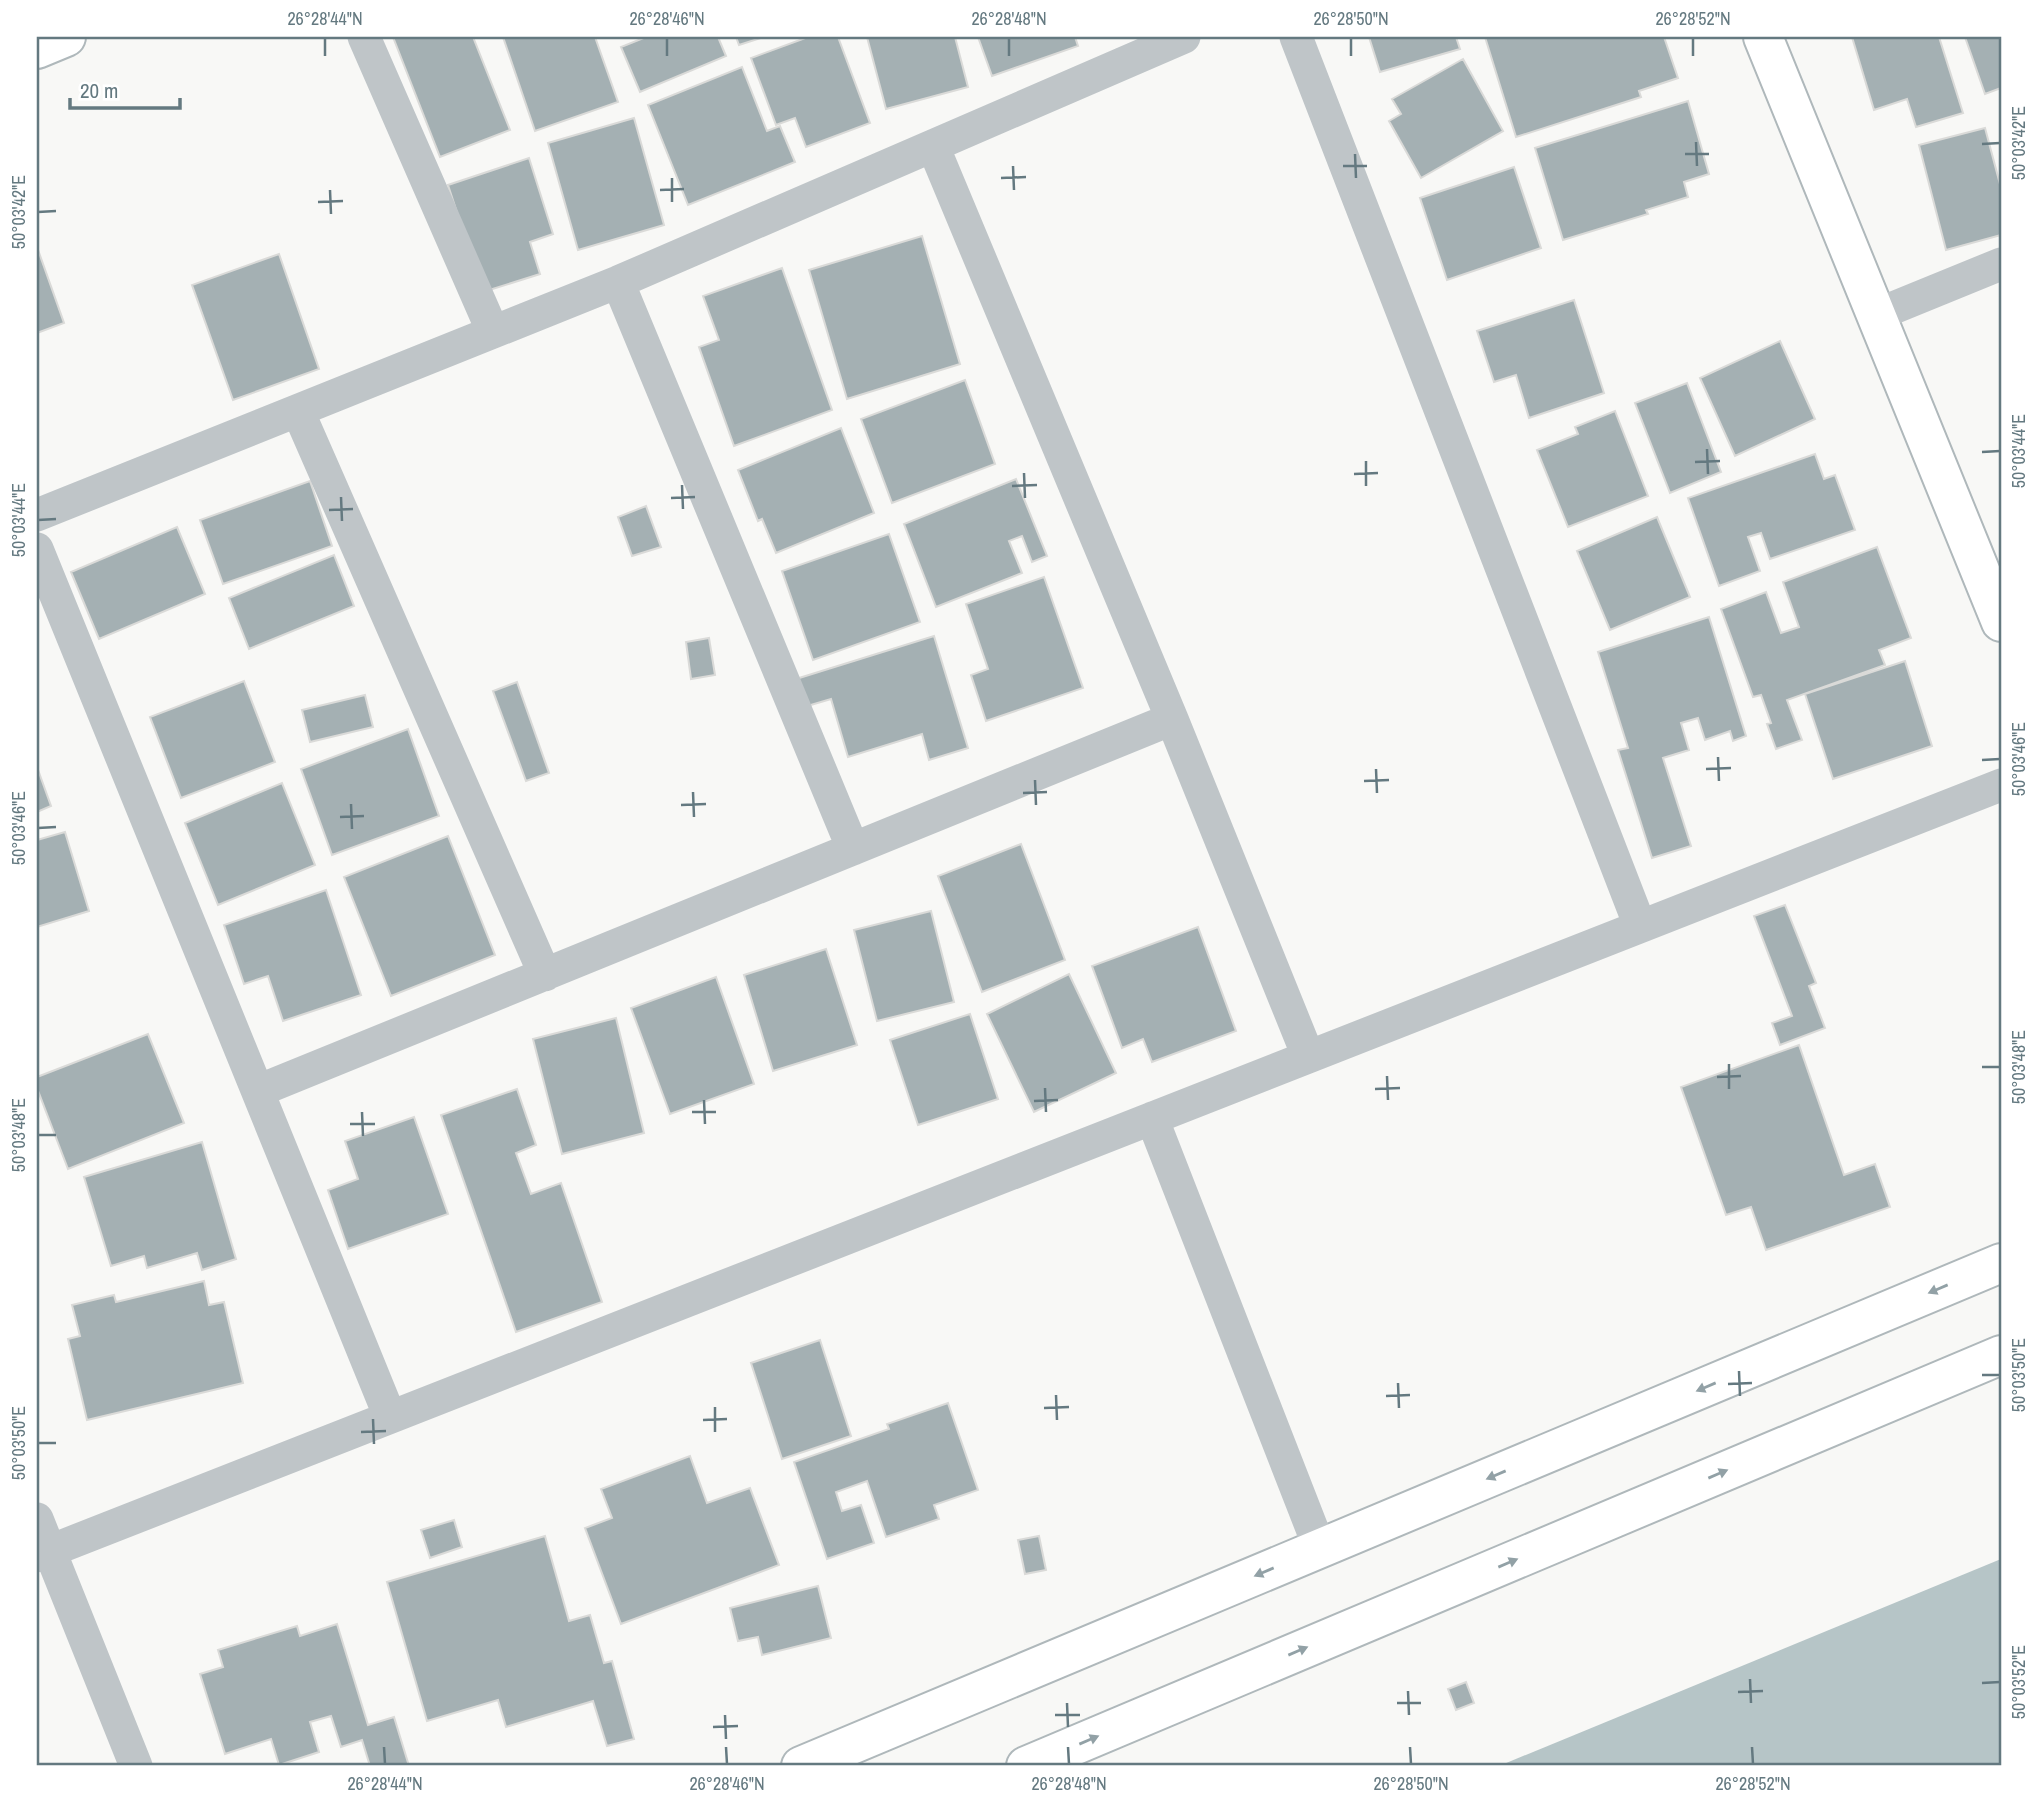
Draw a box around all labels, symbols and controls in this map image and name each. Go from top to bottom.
text: 26°28'44"N [287,6,363,31]
text: 26°28'46"N [629,6,705,31]
text: 26°28'48"N [971,6,1047,31]
text: 26°28'50"N [1313,6,1389,31]
text: 26°28'52"N [1655,6,1731,31]
scale bar [70,66,180,110]
text: 20 m [80,76,118,105]
text: 50°03'42"E [2006,106,2031,180]
text: 50°03'42"E [6,175,31,249]
text: 50°03'44"E [2006,414,2031,488]
text: 50°03'44"E [6,483,31,557]
text: 50°03'46"E [2006,722,2031,796]
text: 50°03'46"E [6,791,31,865]
text: 50°03'48"E [2006,1030,2031,1104]
text: 50°03'48"E [6,1098,31,1172]
one-way arrow [1928,1284,1949,1295]
text: 50°03'50"E [2006,1338,2031,1412]
one-way arrow [1696,1381,1716,1393]
text: 50°03'50"E [6,1406,31,1480]
one-way arrow [1707,1468,1728,1479]
one-way arrow [1486,1469,1506,1481]
one-way arrow [1498,1557,1518,1569]
one-way arrow [1253,1567,1274,1578]
one-way arrow [1288,1645,1309,1656]
text: 50°03'52"E [2006,1645,2031,1719]
one-way arrow [1079,1734,1100,1745]
text: 26°28'44"N [347,1771,423,1796]
text: 26°28'46"N [689,1771,765,1796]
text: 26°28'48"N [1031,1771,1107,1796]
text: 26°28'50"N [1373,1771,1449,1796]
text: 26°28'52"N [1715,1771,1791,1796]

